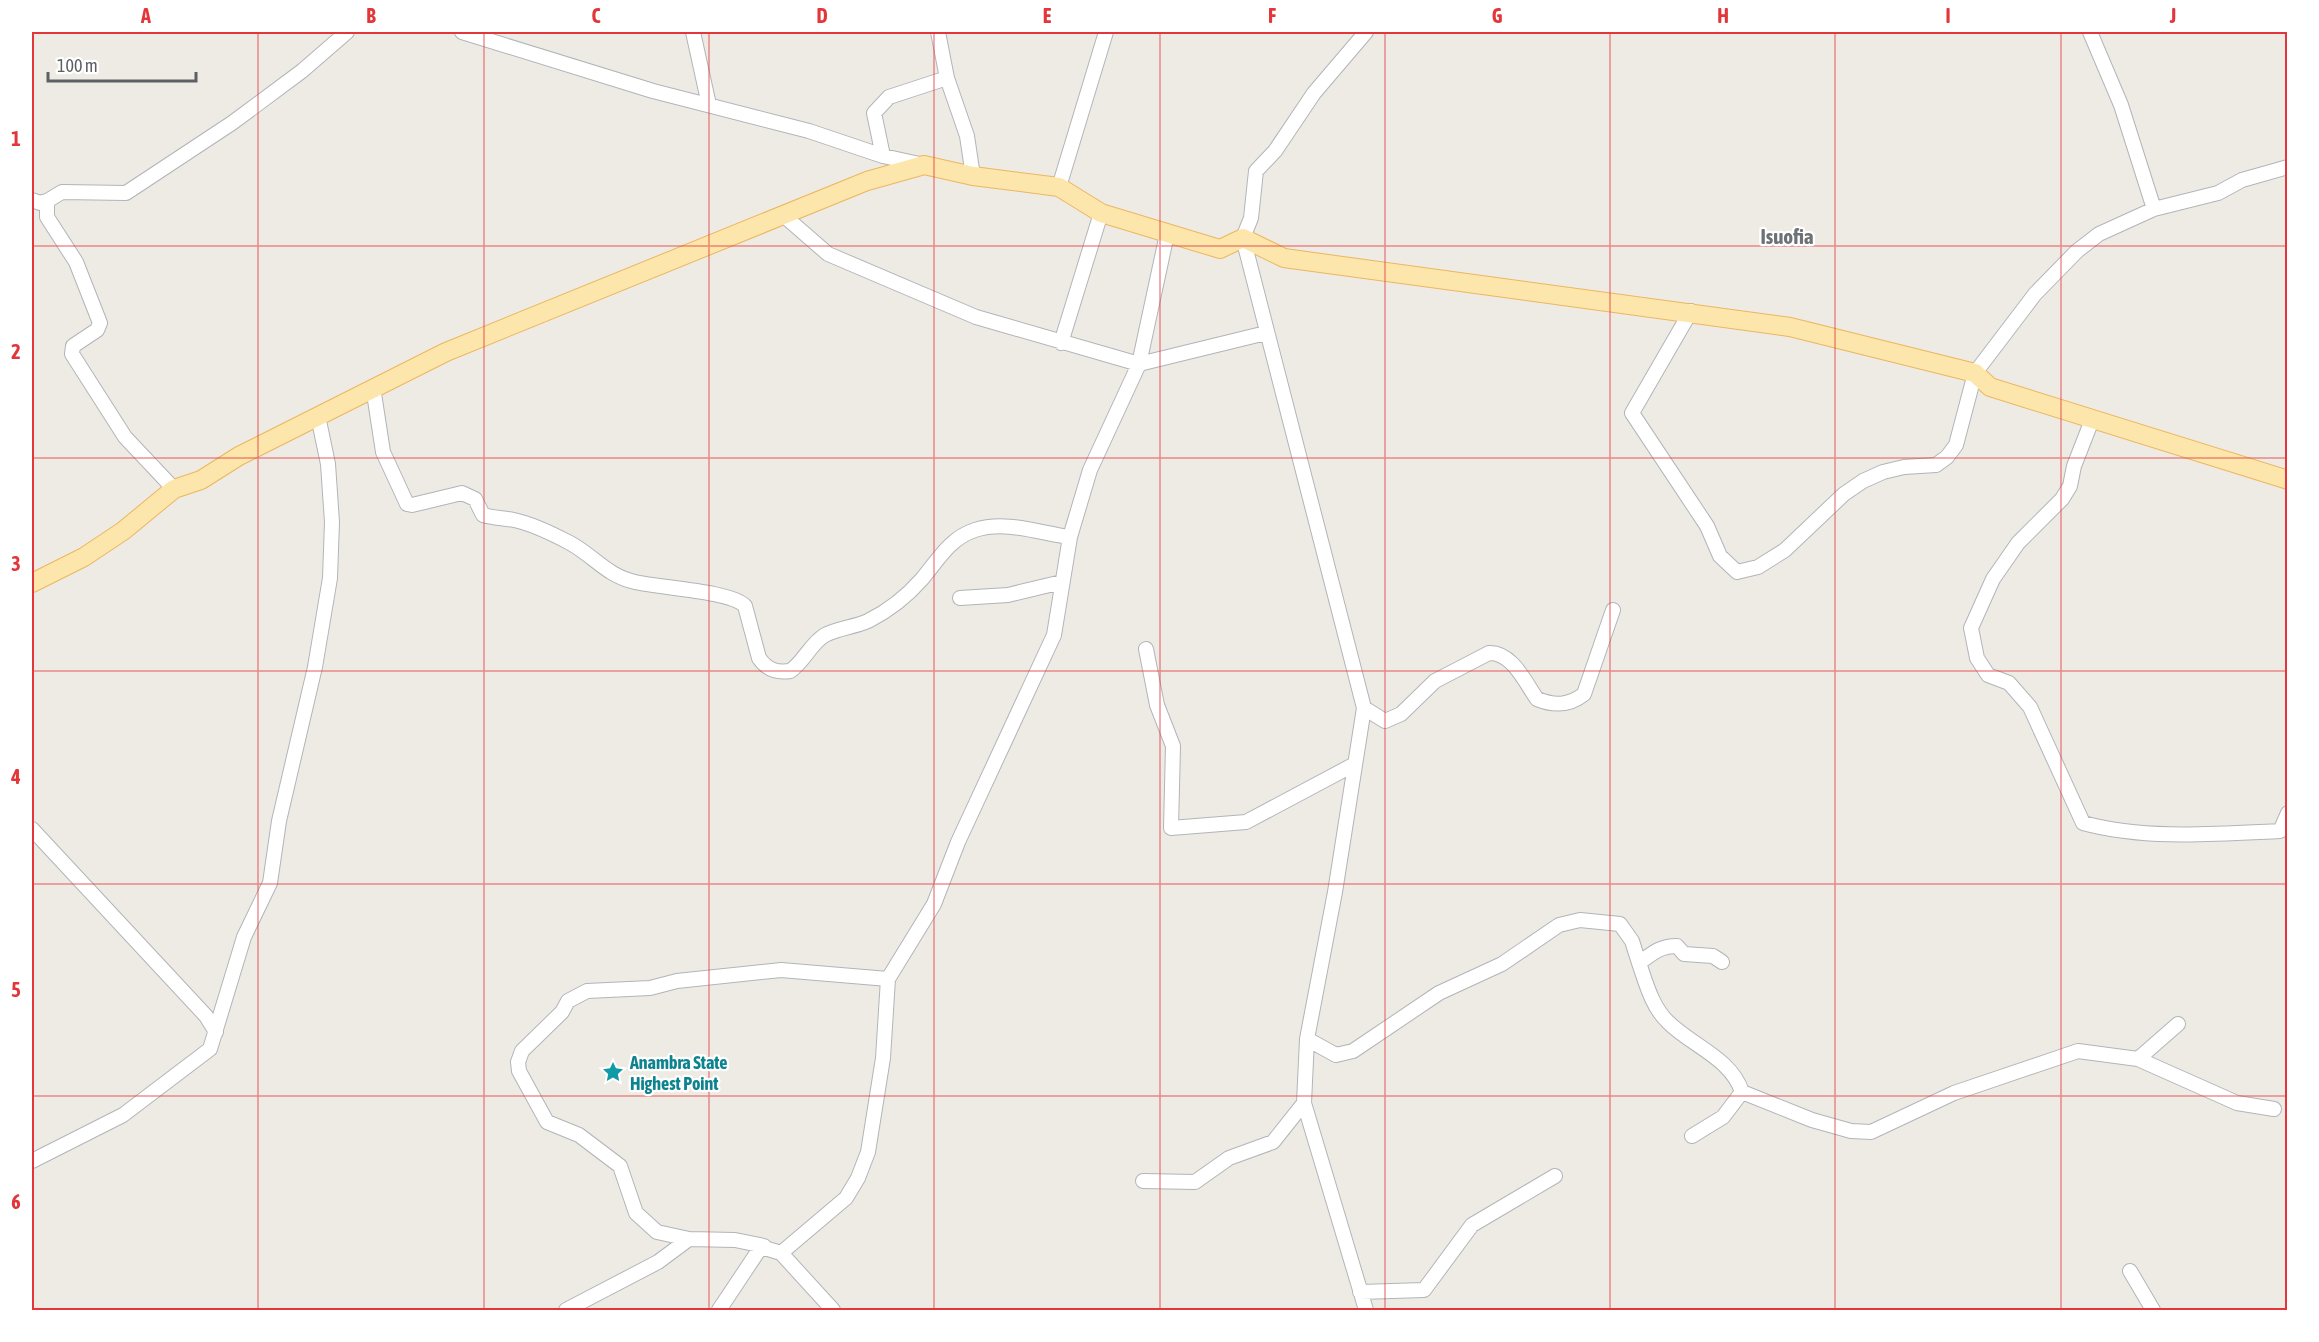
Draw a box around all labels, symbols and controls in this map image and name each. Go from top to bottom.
text: A [140,4,151,27]
text: B [366,4,376,27]
text: C [592,4,601,27]
text: D [816,4,828,27]
text: E [1043,4,1052,27]
text: F [1268,4,1276,27]
text: G [1492,4,1503,27]
text: H [1717,4,1729,27]
text: I [1945,4,1951,27]
text: J [2169,4,2176,27]
scale bar [48,45,196,83]
text: 100 m [57,55,98,76]
text: 1 [11,127,21,150]
district label: Isuofia [1760,224,1814,248]
text: 2 [11,340,21,363]
text: 3 [11,552,21,575]
text: 4 [10,765,21,788]
text: 5 [11,978,21,1001]
place label: Anambra State Highest Point [629,1052,728,1094]
place icon: Anambra State Highest Point [601,1060,625,1084]
text: 6 [11,1190,21,1213]

